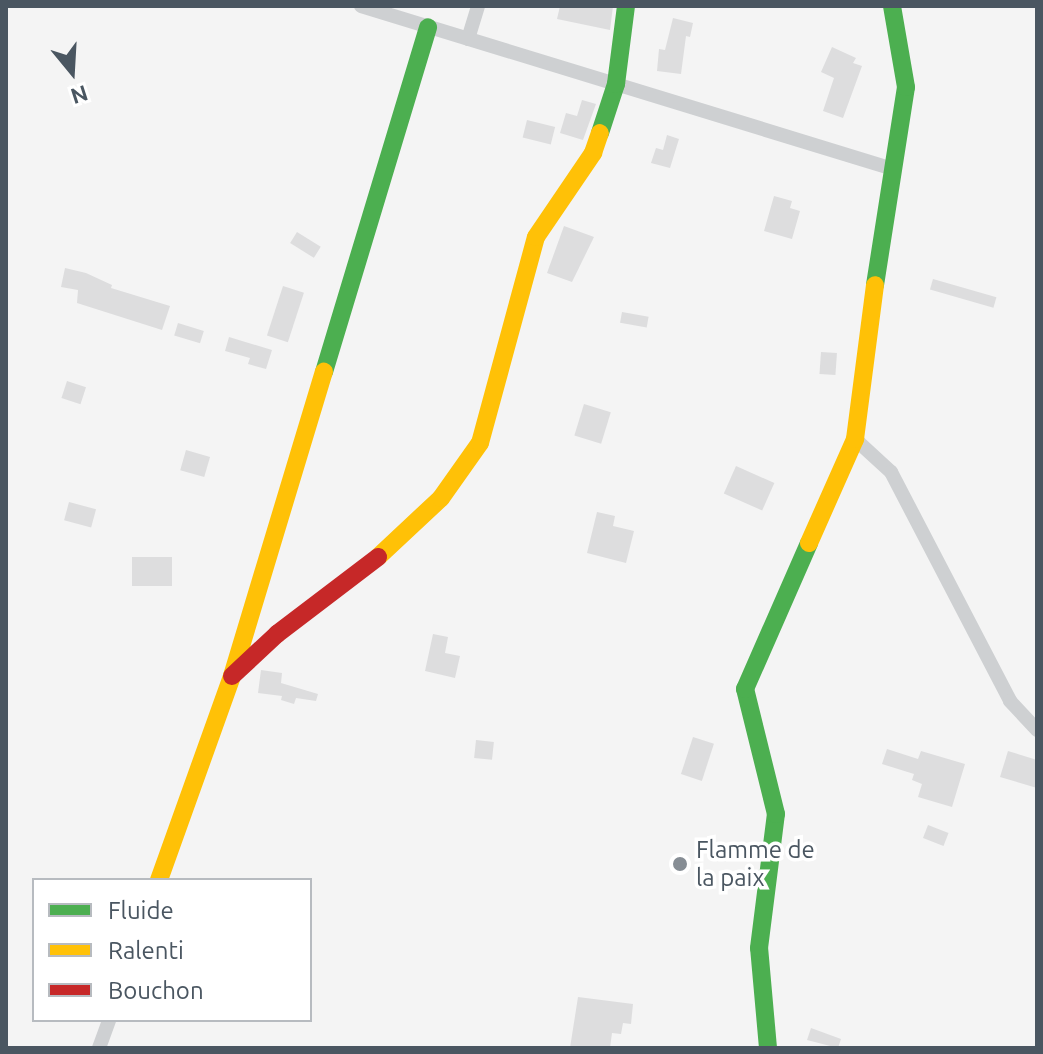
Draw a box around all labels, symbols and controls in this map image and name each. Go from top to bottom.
north arrow [32,32,112,112]
text: N [68,81,91,110]
place label: Flamme de la paix [696,836,815,892]
marker: Flamme de la paix [671,855,689,873]
legend [32,878,312,1022]
text: Fluide [108,897,174,924]
text: Ralenti [108,937,184,964]
text: Bouchon [108,977,204,1004]

